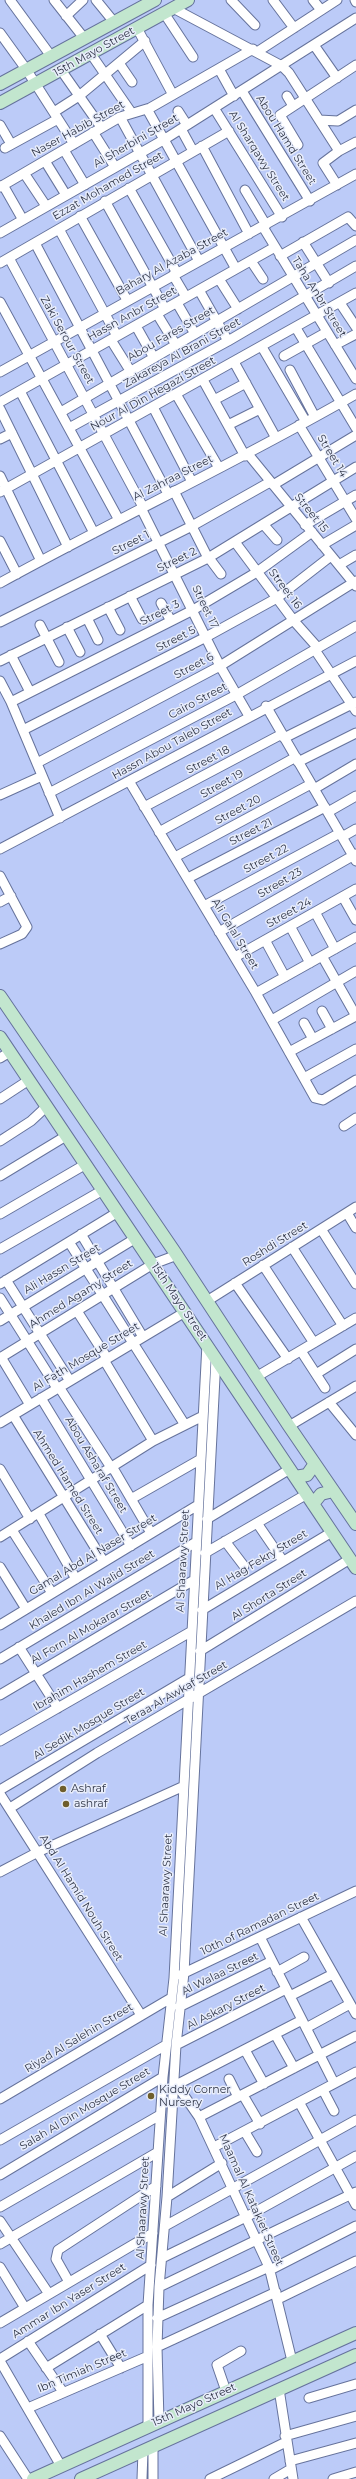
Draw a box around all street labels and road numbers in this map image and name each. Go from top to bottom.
street label: 15th Mayo Street [51,24,137,80]
street label: Abou Hamd Street [253,93,319,187]
street label: Naser Habib Street [29,98,127,160]
street label: Al Sharqawy Street [226,108,292,204]
street label: Al Sherbini Street [91,111,181,171]
street label: Ezzat Mohamed Street [50,149,166,223]
street label: Bahary Al Azaba Street [114,226,230,298]
street label: Taha Anbr Street [289,254,349,340]
street label: Hassn Anbr Street [85,284,179,344]
street label: Zaki Serour Street [37,294,97,386]
street label: Abou Fares Street [125,304,217,364]
street label: Zakareya Al Brani Street [121,315,243,391]
street label: Nour Al Din Hegazi Street [88,354,218,434]
street label: Street 14 [314,432,350,480]
street label: Al Zahraa Street [131,452,215,504]
street label: Street 15 [291,491,331,535]
street label: Street 1 [110,528,152,558]
street label: Street 2 [155,545,199,575]
street label: Street 16 [266,566,304,612]
street label: Street 17 [189,583,221,631]
street label: Street 3 [138,598,182,628]
street label: Street 5 [154,624,198,654]
street label: Street 6 [172,650,216,682]
street label: Cairo Street [166,680,230,722]
street label: Hassn Abou Taleb Street [110,706,234,782]
street label: Street 18 [184,743,232,777]
street label: Street 19 [198,767,246,801]
street label: Street 20 [213,793,263,827]
street label: Street 21 [227,816,275,848]
street label: Street 22 [241,842,291,876]
street label: Street 23 [256,865,304,901]
street label: Street 24 [264,895,314,931]
street label: Ali Galal Street [209,896,261,972]
street label: Roshdi Street [240,1219,310,1269]
street label: Ali Hassn Street [22,1241,102,1297]
street label: Ahmed Agamy Street [27,1257,135,1331]
street label: 15th Mayo Street [148,1261,210,1343]
street label: Al Fath Mosque Street [30,1320,142,1394]
street label: Abou Asharaf Street [62,1414,130,1516]
street label: Ahmed Hamed Street [30,1427,106,1537]
street label: Al Shaarawy Street [174,1509,192,1613]
street label: Gamal Abd Al Naser Street [27,1512,159,1598]
street label: Al Hag Fekry Street [212,1527,310,1593]
street label: Khaled Ibn Al Walid Street [27,1547,157,1633]
street label: Al Shorta Street [229,1567,309,1623]
street label: Al Forn Al Mokarar Street [28,1587,154,1667]
street label: Ibrahim Hashem Street [31,1638,149,1714]
street label: Teraa Al Awkaf Street [122,1658,230,1728]
street label: Al Sedik Mosque Street [31,1686,147,1762]
street label: Abd Al Hamid Nouh Street [37,1832,125,1964]
street label: Al Shaarawy Street [157,1833,175,1937]
street label: 10th of Ramadan Street [199,1890,321,1958]
street label: Al Walaa Street [179,1950,261,1998]
street label: Al Askary Street [185,1982,267,2032]
street label: Riyad Al Salehin Street [22,2000,136,2076]
street label: Salah Al Din Mosque Street [18,2065,152,2153]
street label: Maamal Al Katakiet Street [216,2132,286,2268]
street label: Al Shaarawy Street [134,2156,152,2260]
street label: Ammar Ibn Yaser Street [10,2261,128,2341]
street label: Ibn Timiah Street [36,2346,128,2396]
street label: 15th Mayo Street [150,2381,238,2429]

